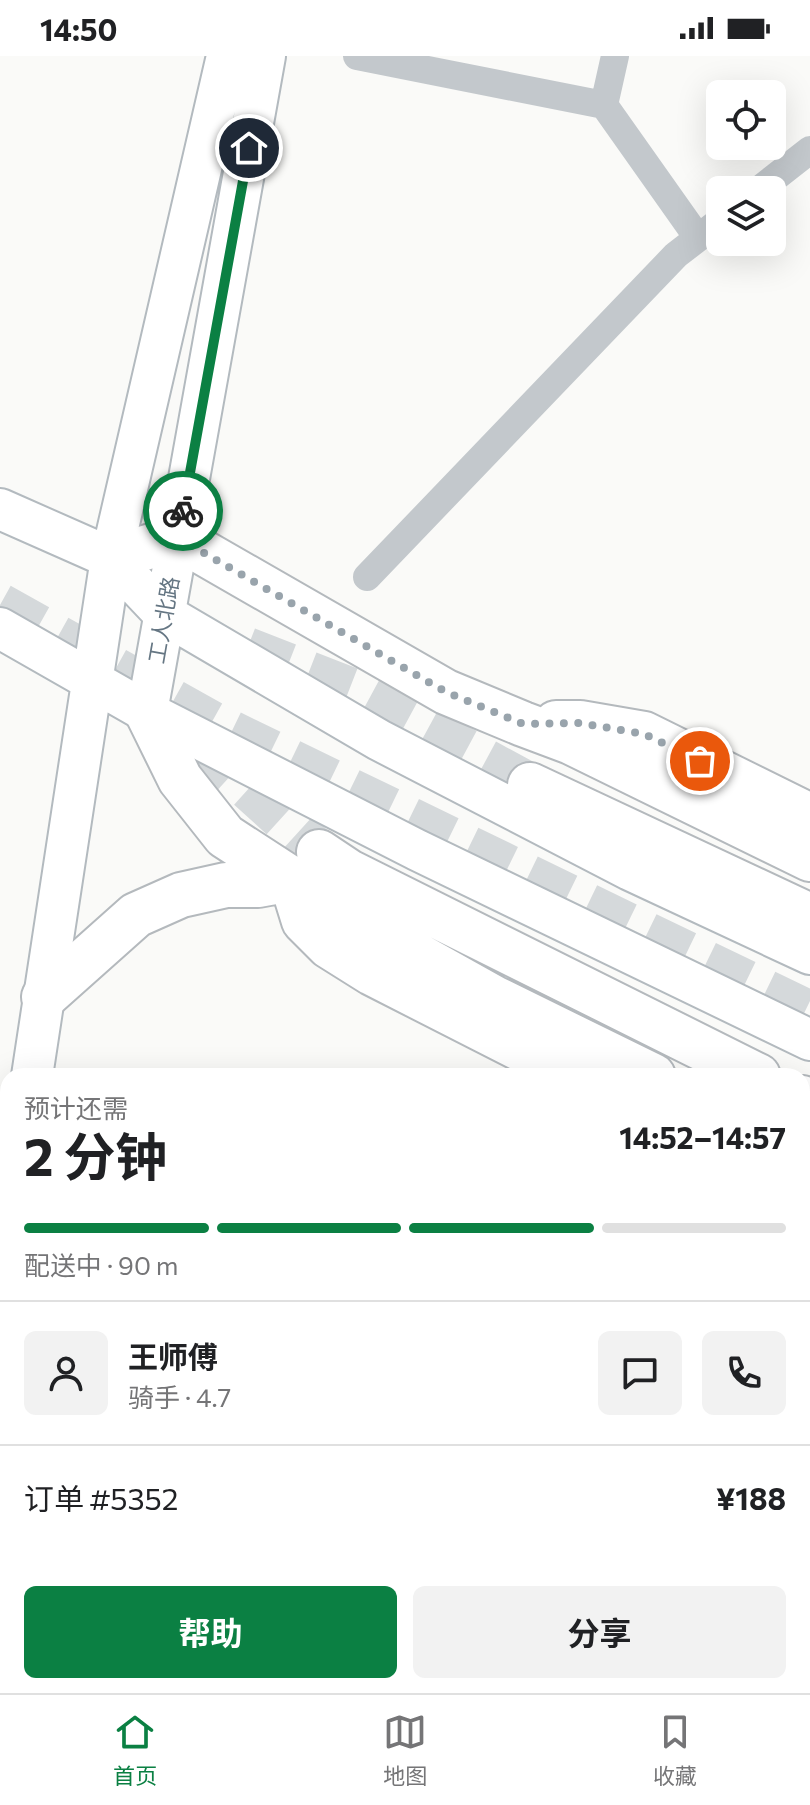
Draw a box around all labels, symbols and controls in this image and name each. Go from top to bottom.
text: 14:50 [40,10,117,47]
map controls [706,80,786,256]
button: locate [706,80,786,160]
pin [215,114,283,182]
icon: home [227,126,271,170]
button: layers [706,176,786,256]
courier [143,471,223,551]
icon: bike [161,489,205,533]
street label: 工人北路 [142,574,184,666]
pin [666,727,734,795]
icon: bag [678,739,722,783]
text: 预计还需 [24,1092,128,1123]
text: 14:52–14:57 [619,1118,786,1155]
text: 2 分钟 [24,1123,168,1187]
text: 配送中 · 90 m [24,1249,179,1280]
button: person [24,1331,108,1415]
button: chat [598,1331,682,1415]
button: phone [702,1331,786,1415]
text: 王师傅 [128,1337,218,1374]
text: 骑手 · 4.7 [128,1381,231,1412]
text: 订单 #5352 [24,1479,178,1516]
text: ¥188 [716,1479,786,1516]
button: 帮助 [24,1586,397,1678]
button: 分享 [413,1586,786,1678]
tab: 首页 [113,1710,157,1790]
tab: 地图 [383,1710,427,1790]
tab: 收藏 [653,1710,697,1790]

